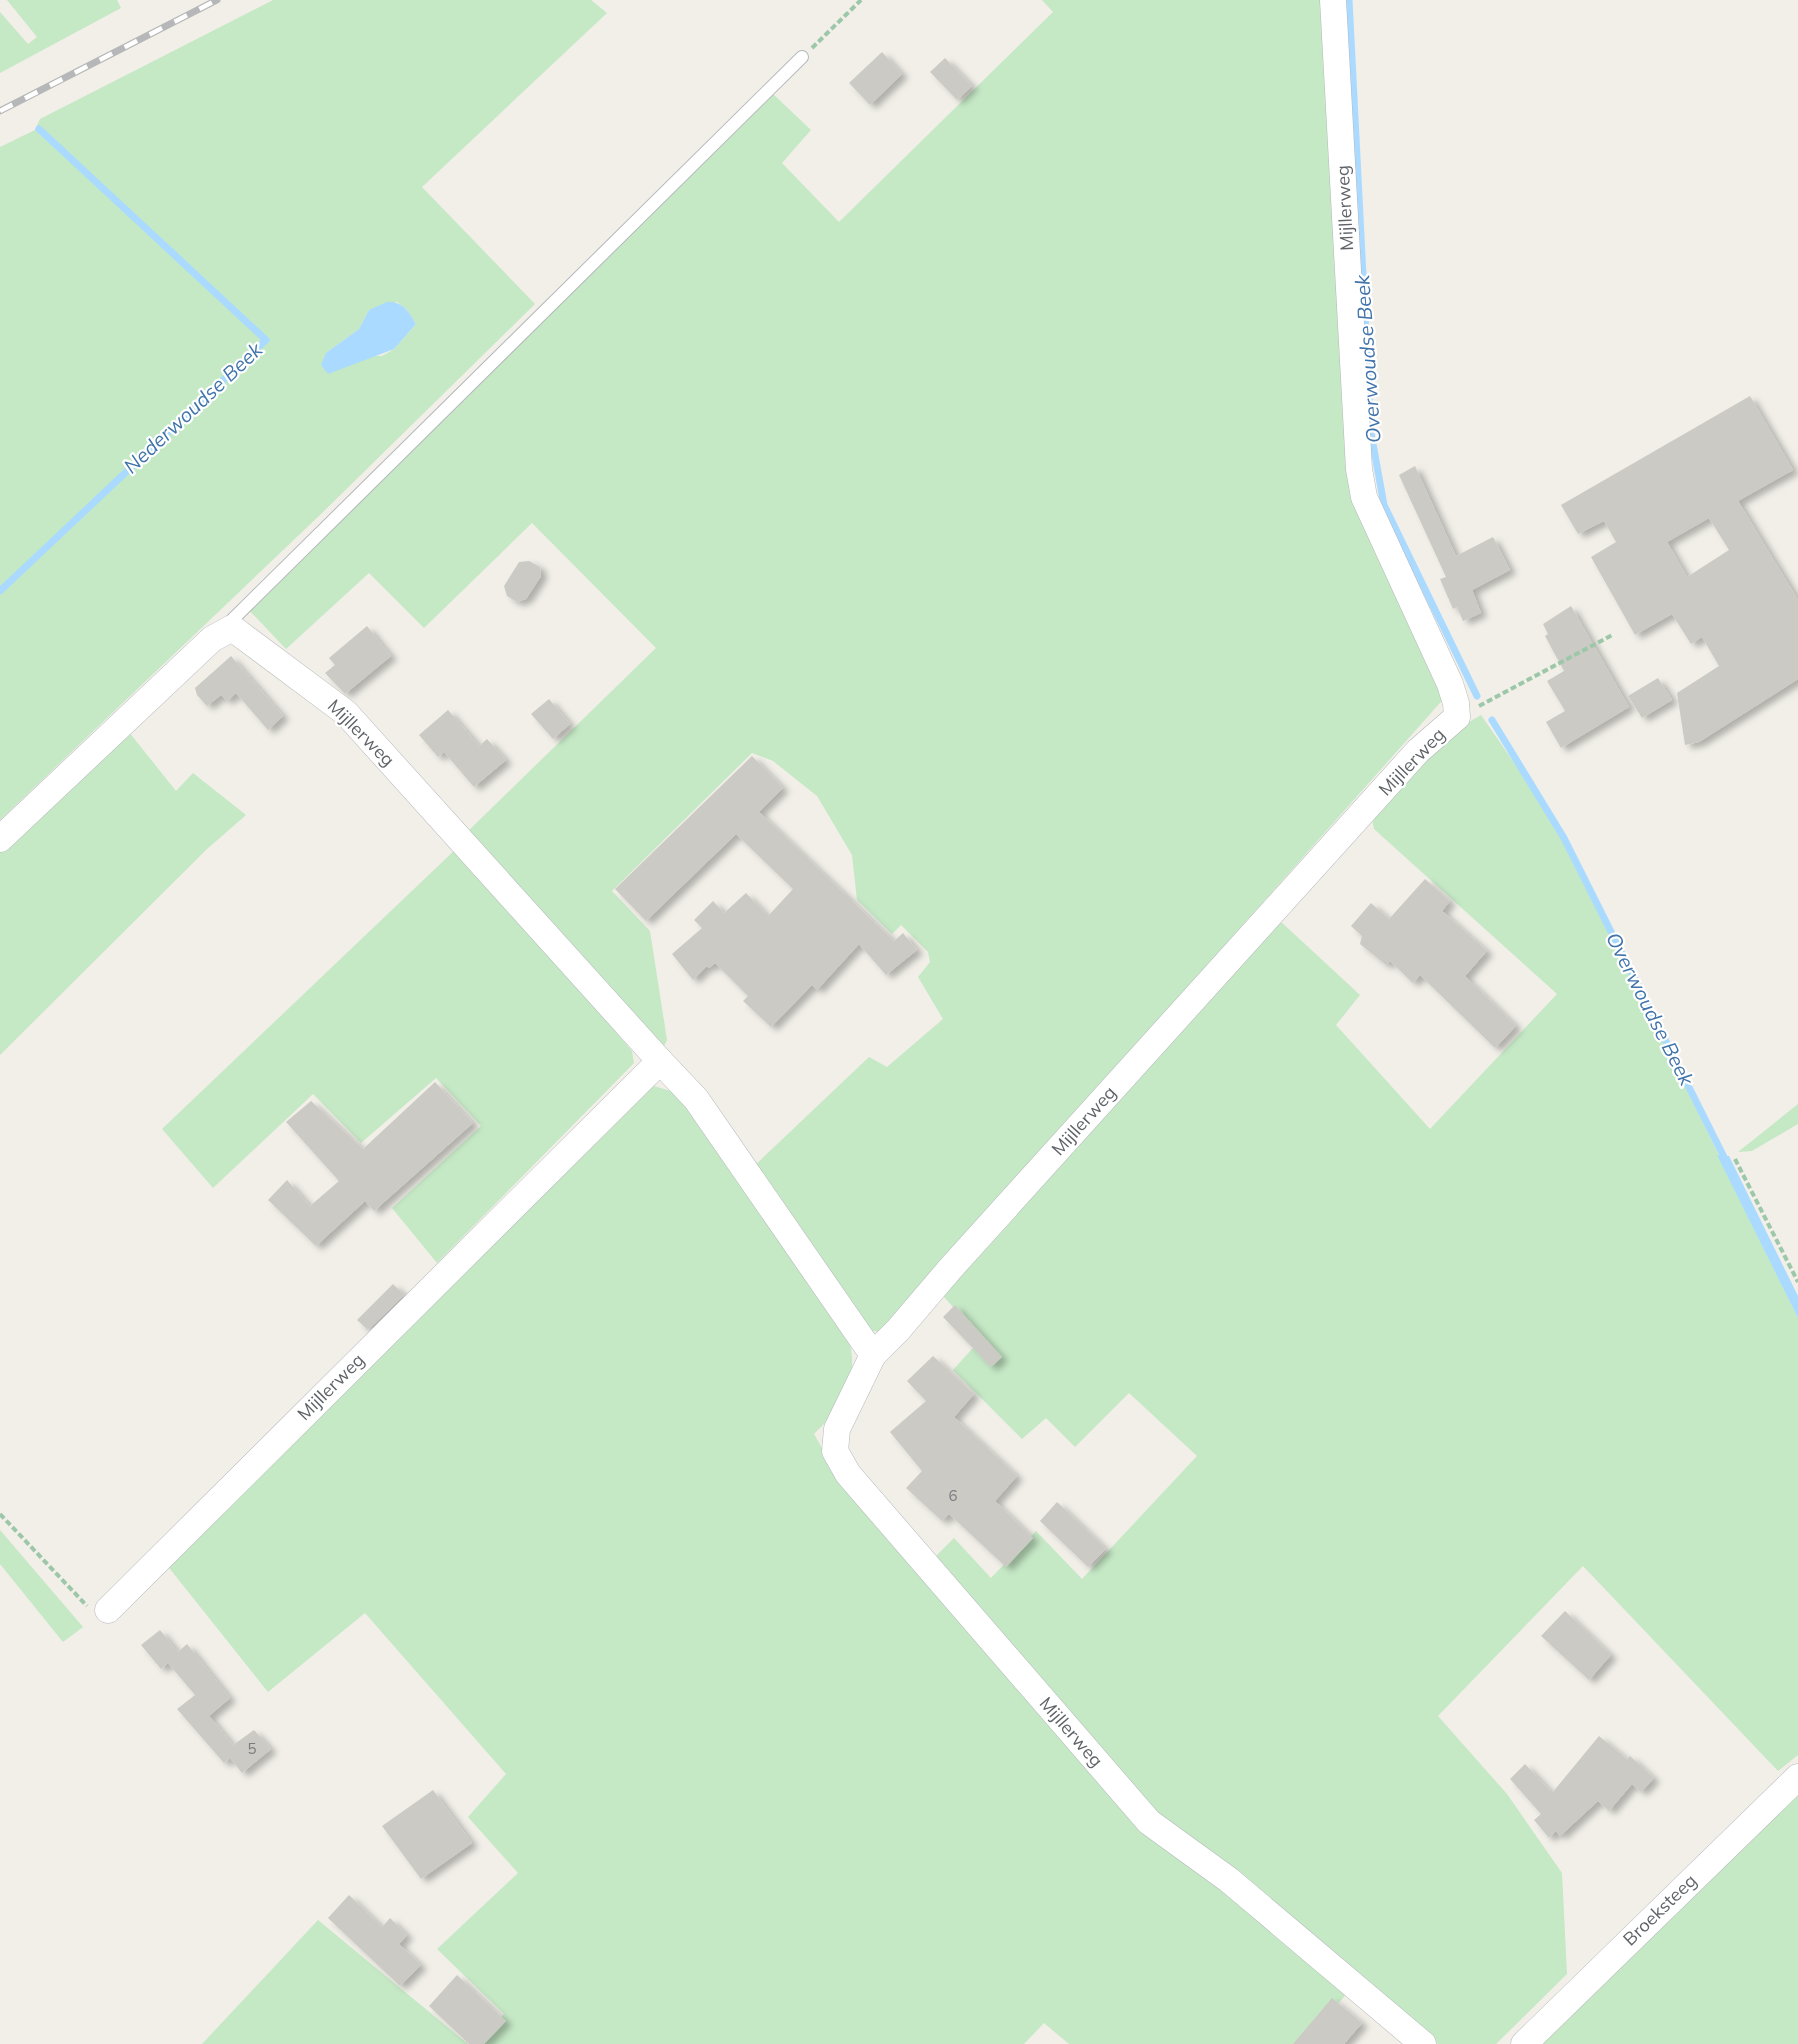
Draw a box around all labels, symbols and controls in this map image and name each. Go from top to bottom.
street label: Mijllerweg [1331,165,1358,251]
water label: Overwoudse Beek [1349,273,1386,444]
water label: Nederwoudse Beek [118,336,268,478]
street label: Mijllerweg [323,694,400,771]
street label: Mijllerweg [1374,723,1450,800]
water label: Overwoudse Beek [1601,928,1700,1090]
street label: Mijllerweg [1046,1081,1121,1160]
street label: Mijllerweg [292,1348,369,1425]
house number: 6 [948,1486,958,1505]
street label: Mijllerweg [1035,1692,1108,1772]
house number: 5 [247,1739,257,1758]
street label: Broeksteeg [1618,1869,1701,1950]

